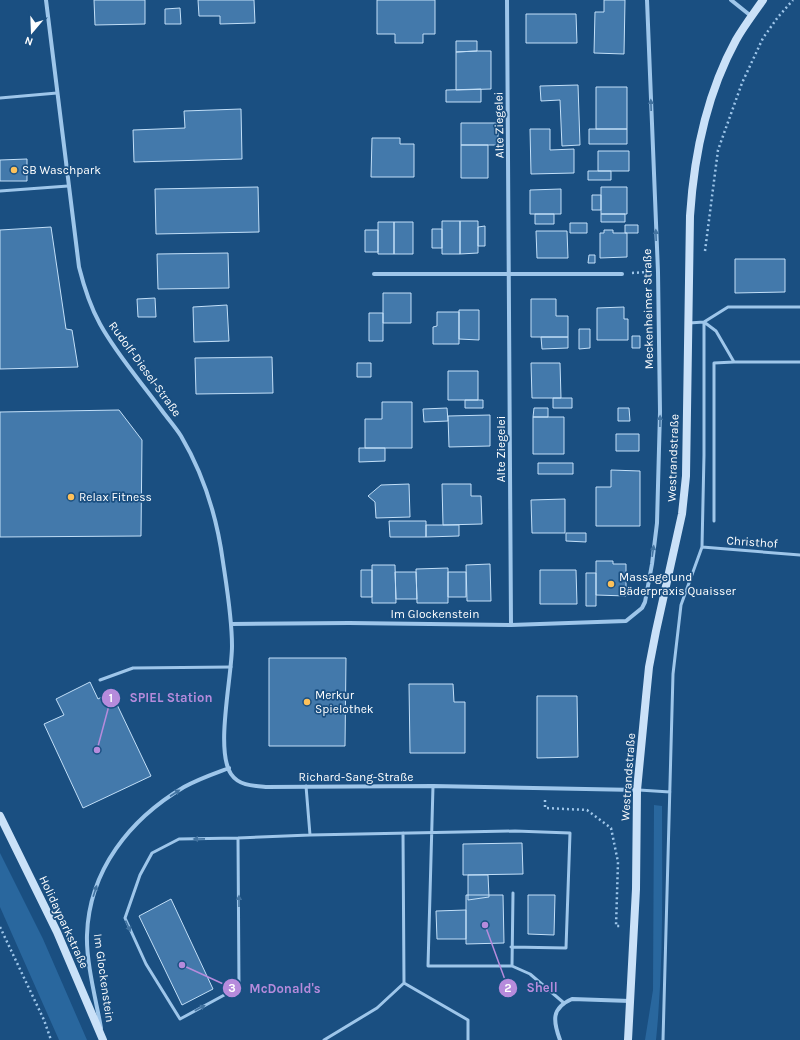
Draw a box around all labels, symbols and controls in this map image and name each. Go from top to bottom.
north arrow [12,12,52,52]
text: N [23,34,35,48]
street label: Alte Ziegelei [491,92,507,158]
one-way arrow [648,99,655,111]
place label: SB Waschpark [22,163,101,177]
marker: SB Waschpark [9,165,19,175]
one-way arrow [653,229,660,241]
street label: Meckenheimer Straße [640,249,656,369]
street label: Rudolf-Diesel-Straße [106,319,184,419]
one-way arrow [657,414,663,427]
street label: Westrandstraße [664,414,682,502]
street label: Alte Ziegelei [494,416,508,482]
place label: Relax Fitness [79,490,152,504]
marker: Relax Fitness [66,492,76,502]
street label: Christhof [726,533,779,551]
one-way arrow [650,545,656,557]
place label: Massage und Bäderpraxis Quaisser [619,570,737,598]
marker: Massage und Bäderpraxis Quaisser [606,579,616,589]
street label: Im Glockenstein [390,607,480,621]
callout: SPIEL Station [101,685,220,710]
place label: Merkur Spielothek [315,688,374,716]
text: SPIEL Station [130,690,213,705]
text: 1 [109,691,113,705]
marker: Merkur Spielothek [302,697,312,707]
street label: Westrandstraße [618,733,638,821]
street label: Richard-Sang-Straße [299,770,413,784]
one-way arrow [170,789,181,797]
one-way arrow [192,836,205,842]
street label: Holidayparkstraße [36,873,92,971]
one-way arrow [92,885,98,897]
one-way arrow [236,894,242,907]
one-way arrow [125,920,131,931]
street label: Im Glockenstein [91,933,117,1023]
callout: Shell [498,975,565,1000]
callout: McDonald's [222,976,329,1001]
text: Shell [526,980,558,995]
text: 3 [228,981,236,995]
text: McDonald's [249,981,321,996]
text: 2 [504,981,512,995]
one-way arrow [195,1005,206,1011]

